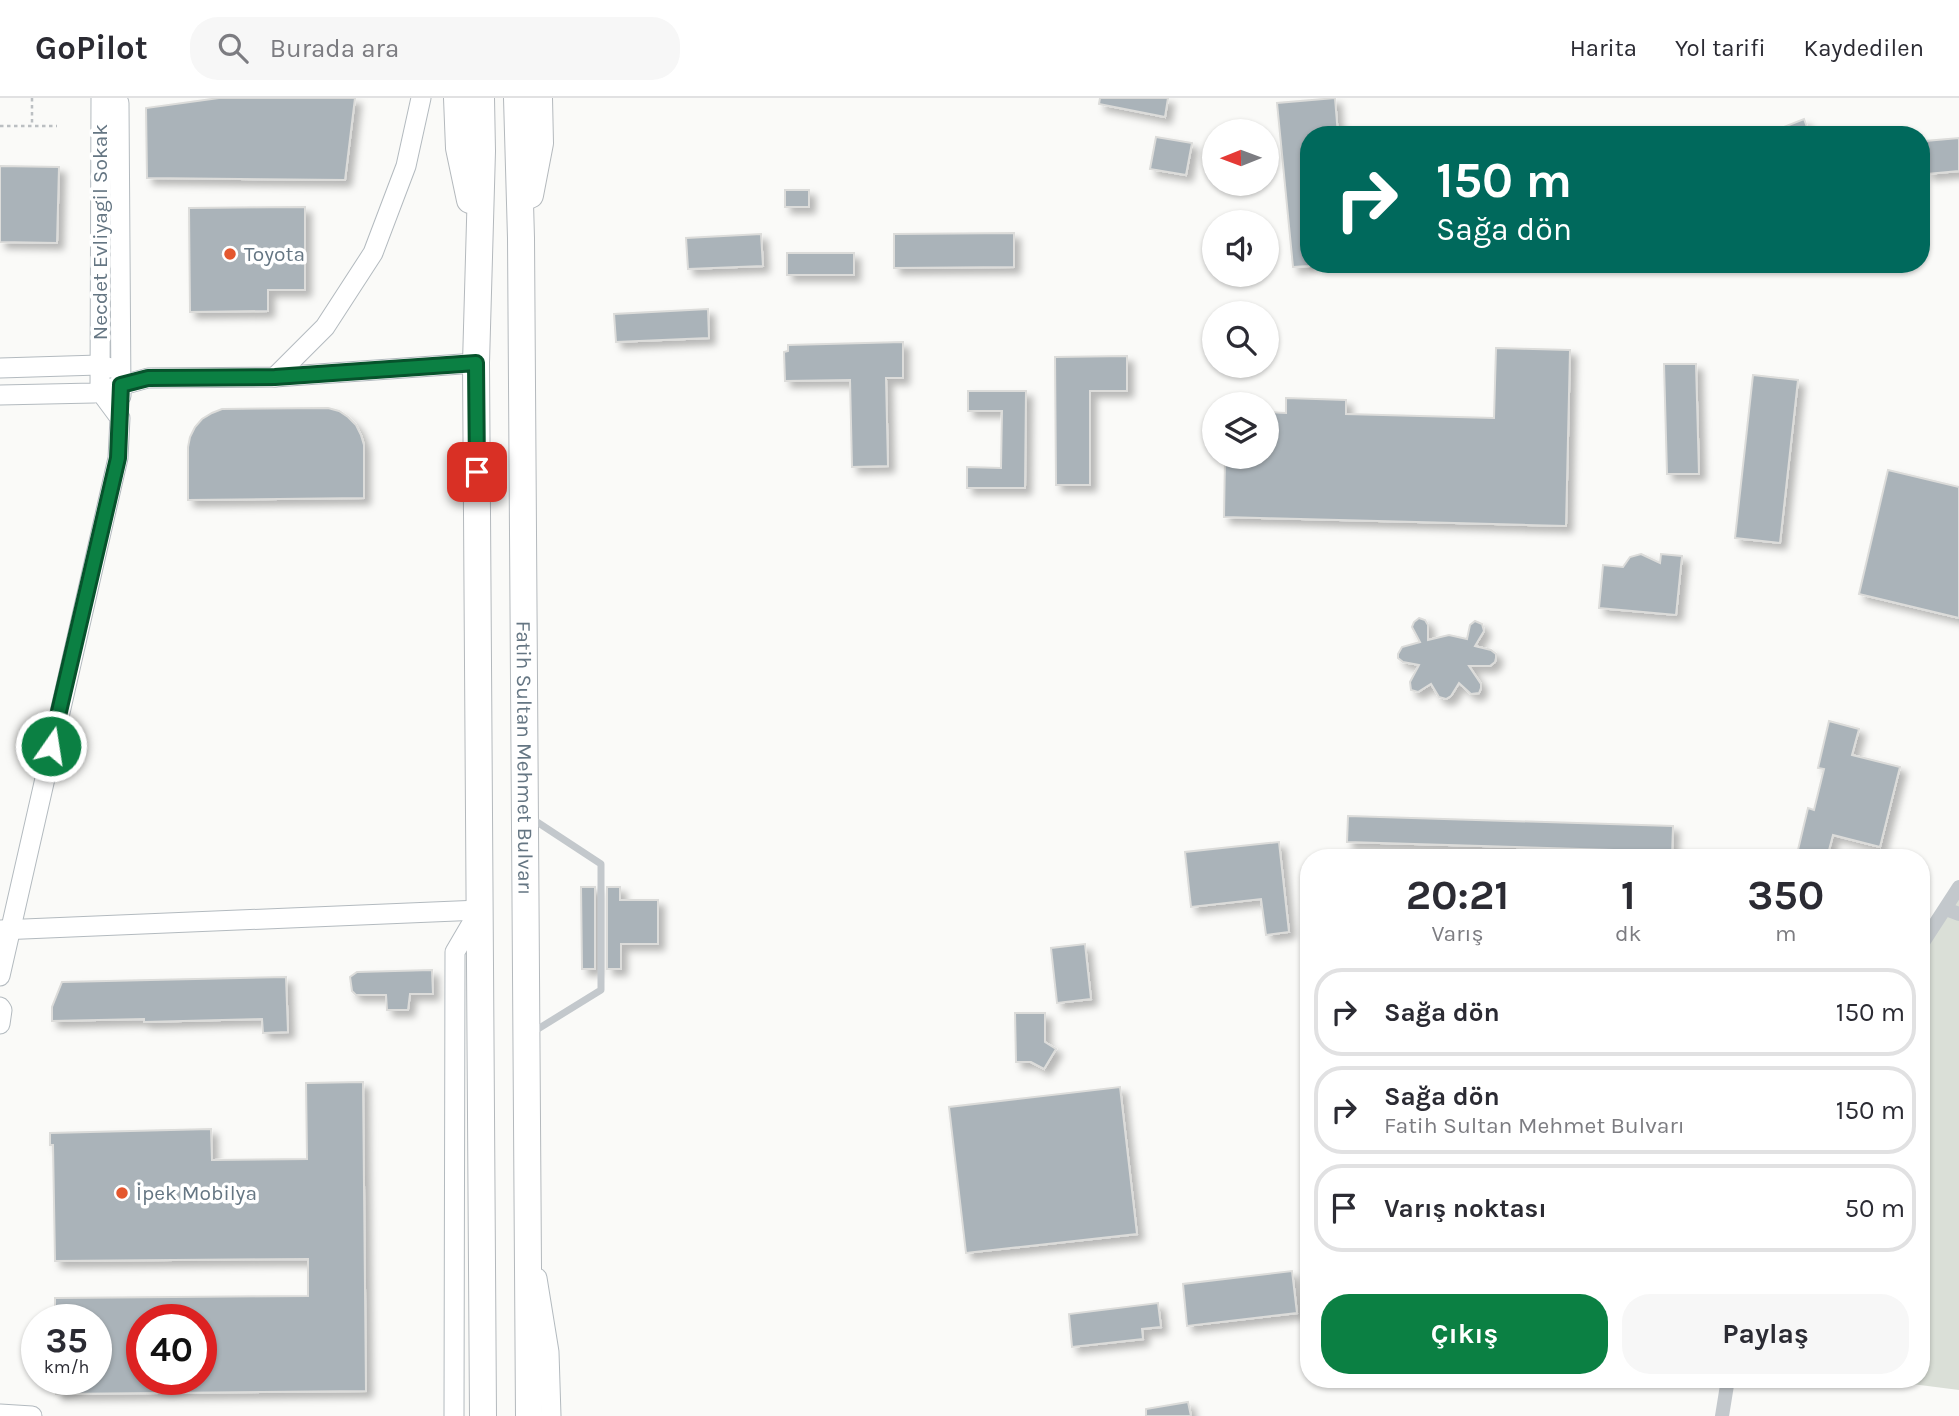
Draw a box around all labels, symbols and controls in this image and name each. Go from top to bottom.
search box [190,17,680,80]
text: GoPilot [35,29,148,67]
icon: search [214,29,252,67]
text: Burada ara [270,33,399,64]
text: Harita [1570,34,1637,62]
text: Yol tarifi [1675,34,1766,62]
text: Kaydedilen [1804,34,1924,62]
north arrow [1202,119,1279,196]
map controls [1202,119,1279,469]
street label: Necdet Evliyagil Sokak [88,124,112,340]
text: 150 m [1436,152,1572,209]
icon: right [1321,154,1412,245]
button: sound [1202,210,1279,287]
text: Sağa dön [1436,211,1572,248]
place label: Toyota [244,242,305,266]
marker: Toyota [222,246,238,262]
button: search [1202,301,1279,378]
button: layers [1202,392,1279,469]
pin [447,442,507,502]
icon: arrive [458,453,496,491]
street label: Fatih Sultan Mehmet Bulvarı [512,621,537,895]
position arrow [14,709,88,783]
text: 20:21 [1406,870,1509,920]
text: 1 [1621,870,1636,920]
text: 350 [1747,870,1824,920]
text: Varış [1431,920,1484,947]
text: dk [1615,920,1642,947]
text: m [1775,920,1797,947]
icon: right [1325,993,1363,1031]
text: Sağa dön [1384,997,1500,1028]
text: 150 m [1836,997,1905,1028]
text: Sağa dön [1384,1081,1500,1112]
icon: right [1325,1091,1363,1129]
text: 150 m [1836,1095,1905,1126]
text: Fatih Sultan Mehmet Bulvarı [1384,1112,1685,1139]
place label: İpek Mobilya [136,1181,257,1205]
marker: İpek Mobilya [114,1185,130,1201]
icon: arrive [1325,1189,1363,1227]
text: Varış noktası [1384,1193,1547,1224]
text: 50 m [1844,1193,1905,1224]
button: Çıkış [1321,1294,1608,1374]
button: Paylaş [1622,1294,1909,1374]
speed limit sign: 40 [126,1304,217,1395]
text: 35 [45,1320,88,1361]
text: km/h [44,1356,89,1378]

